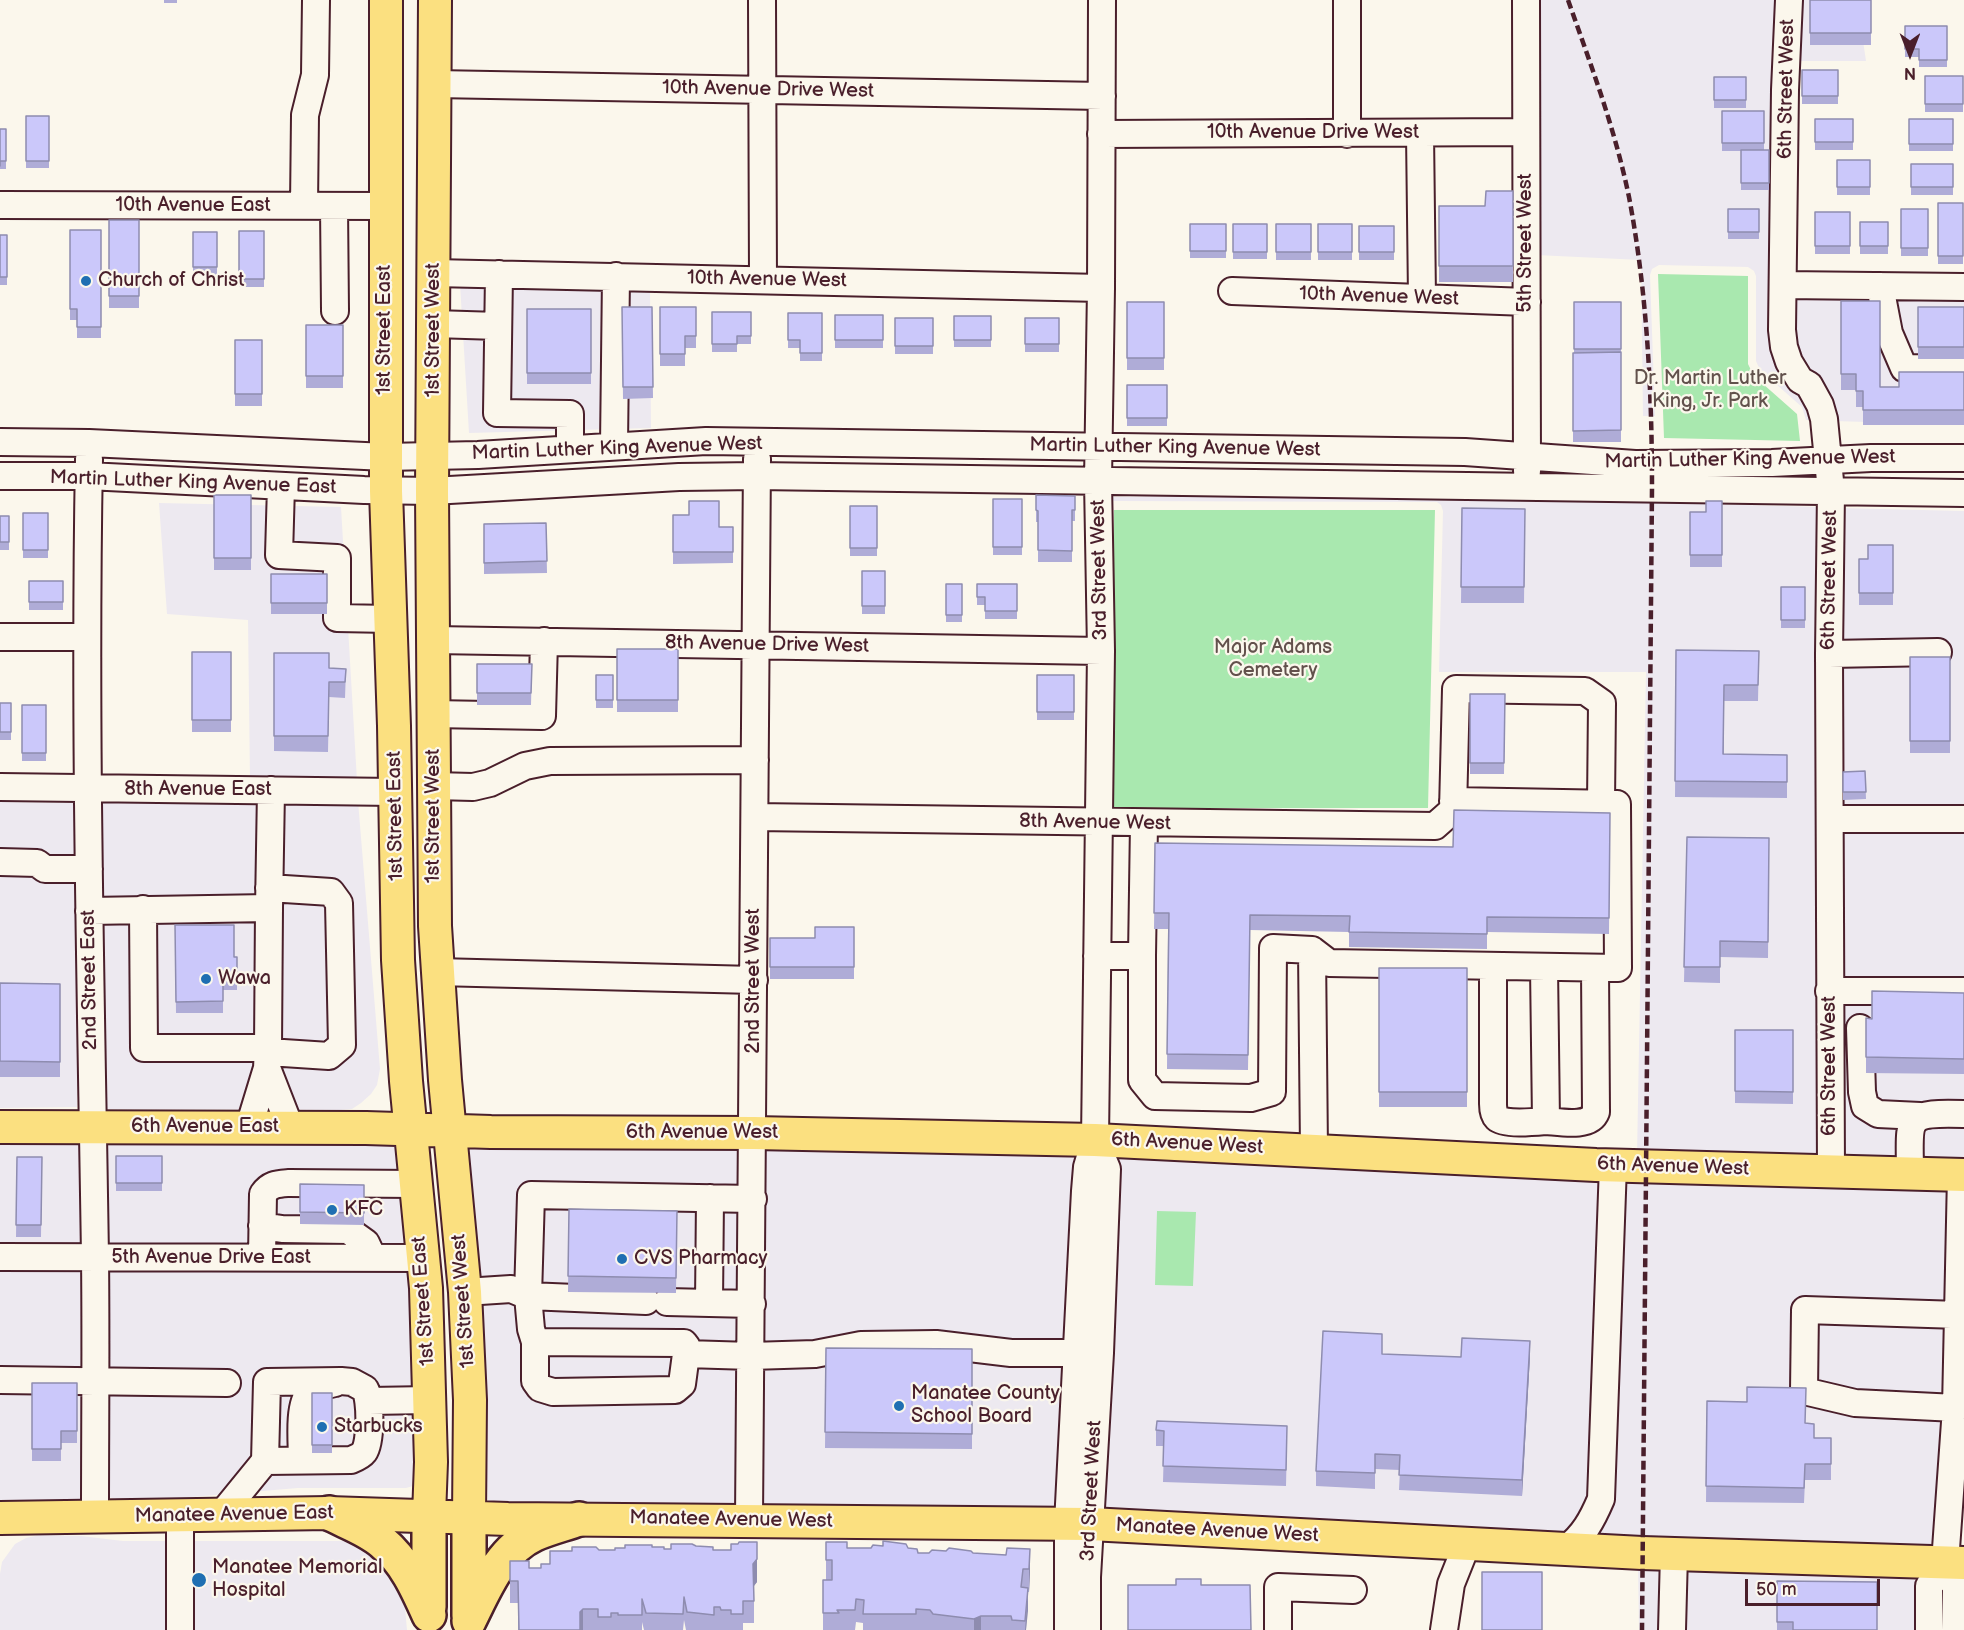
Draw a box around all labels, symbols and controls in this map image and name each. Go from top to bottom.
street label: 6th Street West [1774,19,1800,159]
north arrow [1880,24,1940,84]
text: N [1904,63,1916,82]
street label: 10th Avenue Drive West [662,76,874,104]
street label: 10th Avenue Drive West [1207,121,1419,145]
street label: 5th Street West [1514,173,1538,313]
street label: 10th Avenue East [115,194,271,218]
street label: 1st Street West [422,263,446,397]
street label: 1st Street East [373,265,397,395]
street label: 10th Avenue West [687,267,847,293]
place label: Church of Christ [98,269,244,293]
marker: Church of Christ [79,274,93,288]
street label: 10th Avenue West [1299,282,1459,312]
park label: Dr. Martin Luther King, Jr. Park [1634,367,1786,414]
street label: Martin Luther King Avenue West [471,432,763,466]
street label: Martin Luther King Avenue West [1029,433,1321,463]
street label: Martin Luther King Avenue West [1604,445,1896,475]
street label: Martin Luther King Avenue East [49,466,337,500]
street label: 3rd Street West [1087,499,1113,641]
street label: 6th Street West [1817,510,1843,650]
street label: 8th Avenue Drive West [665,631,869,659]
park label: Major Adams Cemetery [1214,636,1332,683]
street label: 1st Street West [422,749,446,883]
street label: 1st Street East [383,751,409,881]
street label: 8th Avenue East [124,778,272,802]
street label: 8th Avenue West [1019,810,1171,836]
street label: 2nd Street West [742,908,766,1054]
street label: 2nd Street East [77,909,103,1051]
place label: Wawa [218,967,271,991]
marker: Wawa [199,972,213,986]
street label: 6th Street West [1818,996,1842,1136]
street label: 6th Avenue East [131,1115,279,1139]
street label: 6th Avenue West [626,1121,778,1145]
street label: 6th Avenue West [1110,1128,1264,1160]
street label: 6th Avenue West [1596,1152,1750,1182]
place label: KFC [344,1198,383,1222]
marker: KFC [325,1203,339,1217]
street label: 1st Street West [447,1233,481,1369]
street label: 1st Street East [407,1235,441,1367]
street label: 5th Avenue Drive East [111,1246,311,1270]
place label: CVS Pharmacy [634,1247,768,1271]
marker: CVS Pharmacy [615,1252,629,1266]
place label: Manatee County School Board [911,1382,1060,1429]
marker: Manatee County School Board [892,1399,906,1413]
place label: Starbucks [334,1415,423,1439]
marker: Starbucks [315,1420,329,1434]
street label: 3rd Street West [1076,1420,1108,1562]
street label: Manatee Avenue East [134,1501,334,1529]
street label: Manatee Avenue West [629,1506,833,1534]
street label: Manatee Avenue West [1115,1514,1319,1548]
place label: Manatee Memorial Hospital [212,1556,383,1603]
scale bar [1748,1567,1883,1605]
marker: Manatee Memorial Hospital [190,1571,208,1589]
text: 50 m [1756,1579,1797,1600]

